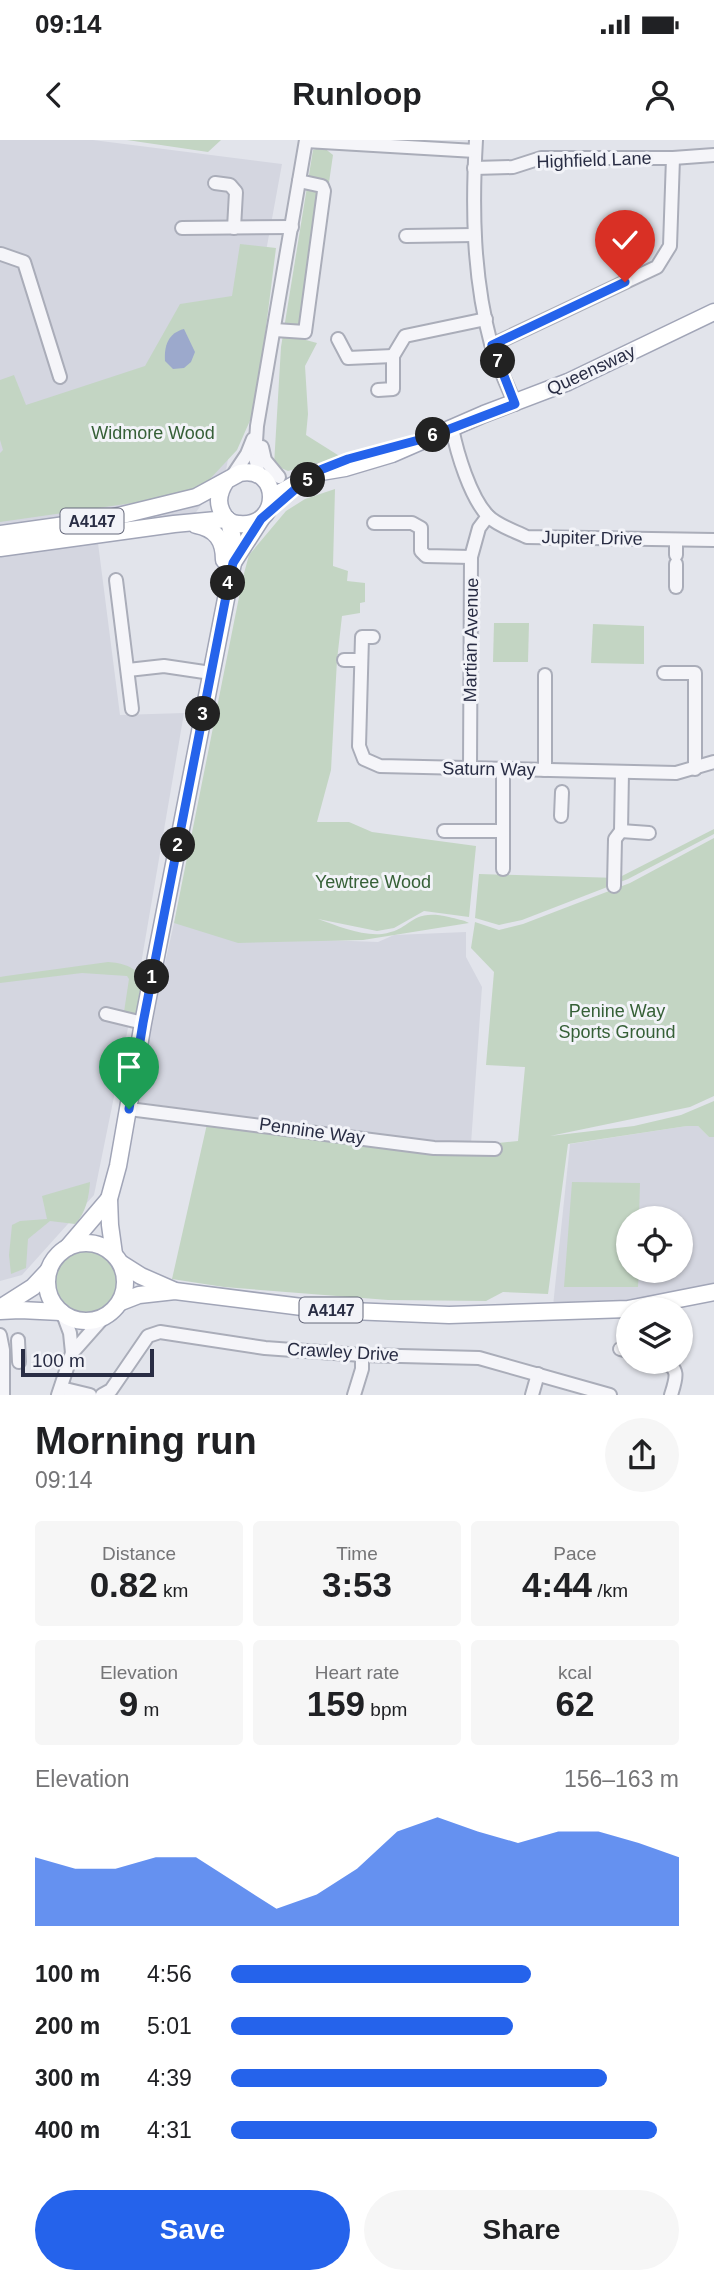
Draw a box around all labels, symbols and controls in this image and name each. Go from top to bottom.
text: 09:14 [35,9,102,39]
icon: back [35,76,73,114]
text: Runloop [292,76,422,112]
icon: person [641,76,679,114]
street label: Highfield Lane [536,148,652,172]
pin [595,210,655,282]
icon: check [606,221,644,259]
street label: Queensway [544,341,638,399]
pin: 7 [480,344,516,378]
text: 7 [492,350,503,371]
pin: 6 [416,418,450,452]
park label: Widmore Wood [91,423,215,443]
text: 6 [427,424,438,445]
pin: 5 [290,462,326,498]
text: 5 [302,469,313,490]
road number: A4147 [60,508,124,534]
street label: Jupiter Drive [541,527,643,549]
pin: 4 [210,566,246,600]
text: 4 [222,572,233,593]
street label: Martian Avenue [460,577,482,703]
pin: 3 [186,696,220,732]
text: 3 [197,703,208,724]
street label: Saturn Way [442,758,536,780]
pin: 2 [160,828,196,862]
text: 2 [172,834,183,855]
park label: Yewtree Wood [315,872,431,892]
pin: 1 [134,960,170,994]
text: 1 [146,966,157,987]
park label: Penine Way Sports Ground [558,1001,676,1042]
pin [99,1037,159,1109]
icon: arrive [110,1048,148,1086]
street label: Pennine Way [258,1114,366,1148]
map controls [616,1206,693,1374]
button: locate [616,1206,693,1283]
button: layers [616,1297,693,1374]
road number: A4147 [300,1298,362,1322]
street label: Crawley Drive [287,1339,399,1365]
scale bar [21,1346,154,1378]
text: 100 m [32,1350,85,1371]
button: share [605,1418,679,1492]
text: Morning run [35,1420,257,1462]
text: 09:14 [35,1467,93,1493]
text: Distance [102,1543,176,1564]
text: Time [336,1543,378,1564]
text: Pace [553,1543,597,1564]
text: 0.82 [90,1565,158,1604]
text: 3:53 [322,1565,392,1604]
text: 4:44 [522,1565,592,1604]
text: km [158,1580,188,1601]
text: /km [592,1580,628,1601]
text: Elevation [100,1662,178,1683]
text: Heart rate [315,1662,399,1683]
text: kcal [558,1662,592,1683]
text: 9 [119,1684,138,1723]
text: 159 [307,1684,365,1723]
text: 62 [556,1684,594,1723]
text: m [138,1699,159,1720]
text: bpm [365,1699,407,1720]
text: Elevation [35,1766,130,1792]
text: 156–163 m [564,1766,679,1792]
text: 100 m [35,1961,100,1987]
text: 4:56 [147,1961,192,1987]
text: 200 m [35,2013,100,2039]
text: 5:01 [147,2013,192,2039]
text: 300 m [35,2065,100,2091]
text: 4:39 [147,2065,192,2091]
text: 400 m [35,2117,100,2143]
text: 4:31 [147,2117,192,2143]
button: Save [35,2190,350,2270]
button: Share [364,2190,679,2270]

